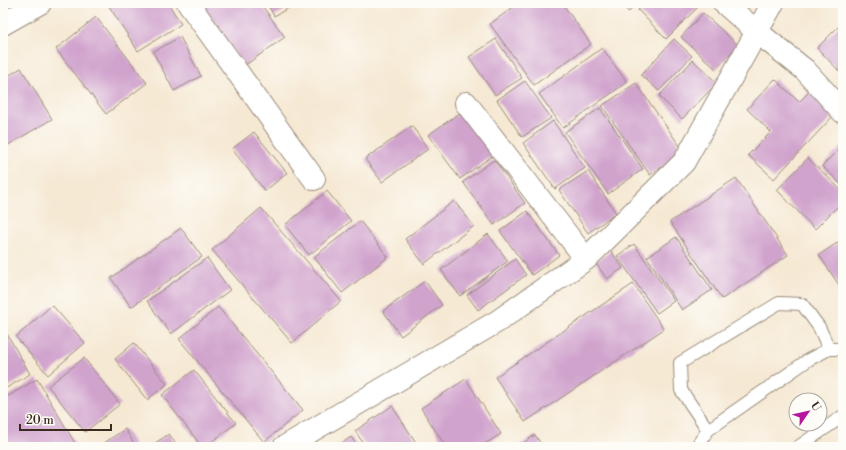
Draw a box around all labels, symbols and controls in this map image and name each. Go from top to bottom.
north arrow [788,392,828,432]
text: U [807,400,824,415]
scale bar [20,406,111,432]
text: 20 m [26,413,54,428]

